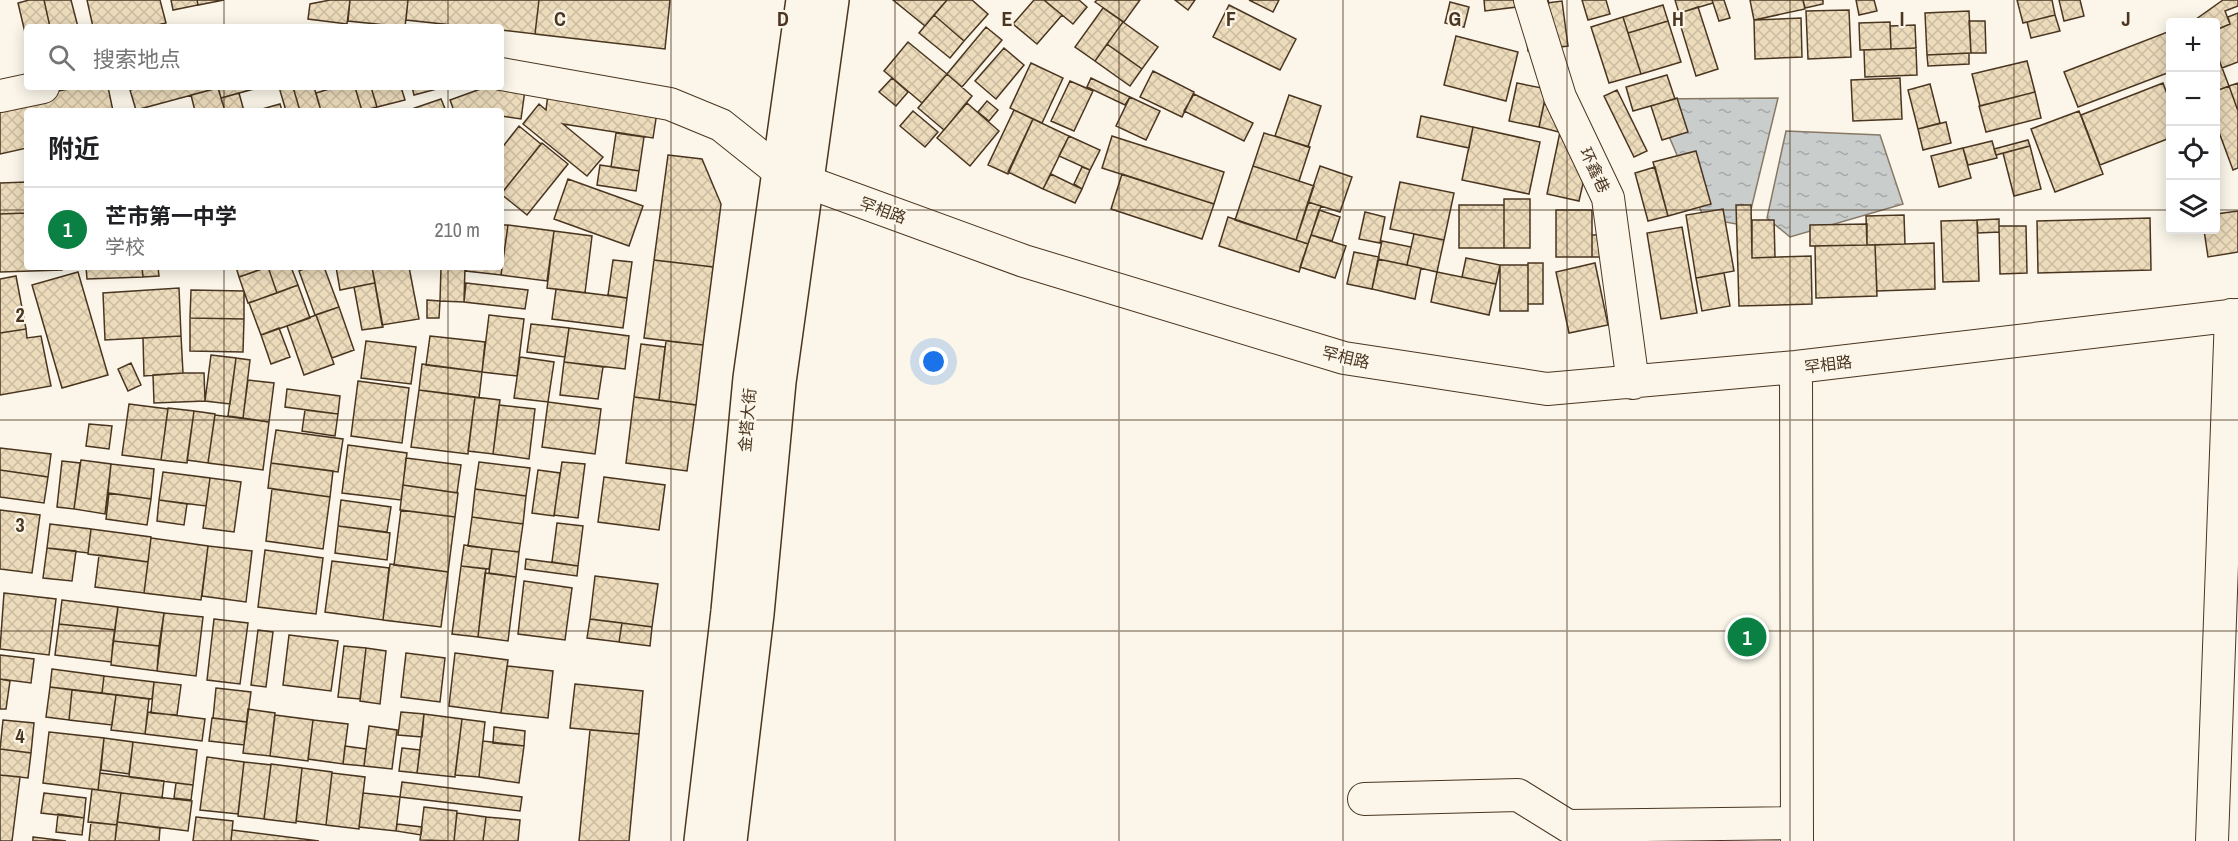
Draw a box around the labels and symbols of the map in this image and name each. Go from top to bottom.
text: C [554,5,566,32]
text: D [777,5,789,32]
text: E [1002,5,1013,32]
text: F [1226,5,1236,32]
text: G [1449,5,1461,32]
text: H [1672,5,1684,32]
text: I [1900,5,1904,32]
text: J [2121,5,2131,32]
street label: 环鑫巷 [1575,144,1615,196]
street label: 罕相路 [857,191,909,229]
text: 2 [15,301,25,328]
street label: 罕相路 [1320,341,1372,373]
your location [919,347,948,376]
street label: 罕相路 [1803,350,1853,378]
street label: 金塔大街 [733,387,761,453]
text: 3 [15,511,25,538]
pin: 1 [1728,614,1766,660]
text: 4 [15,722,25,749]

